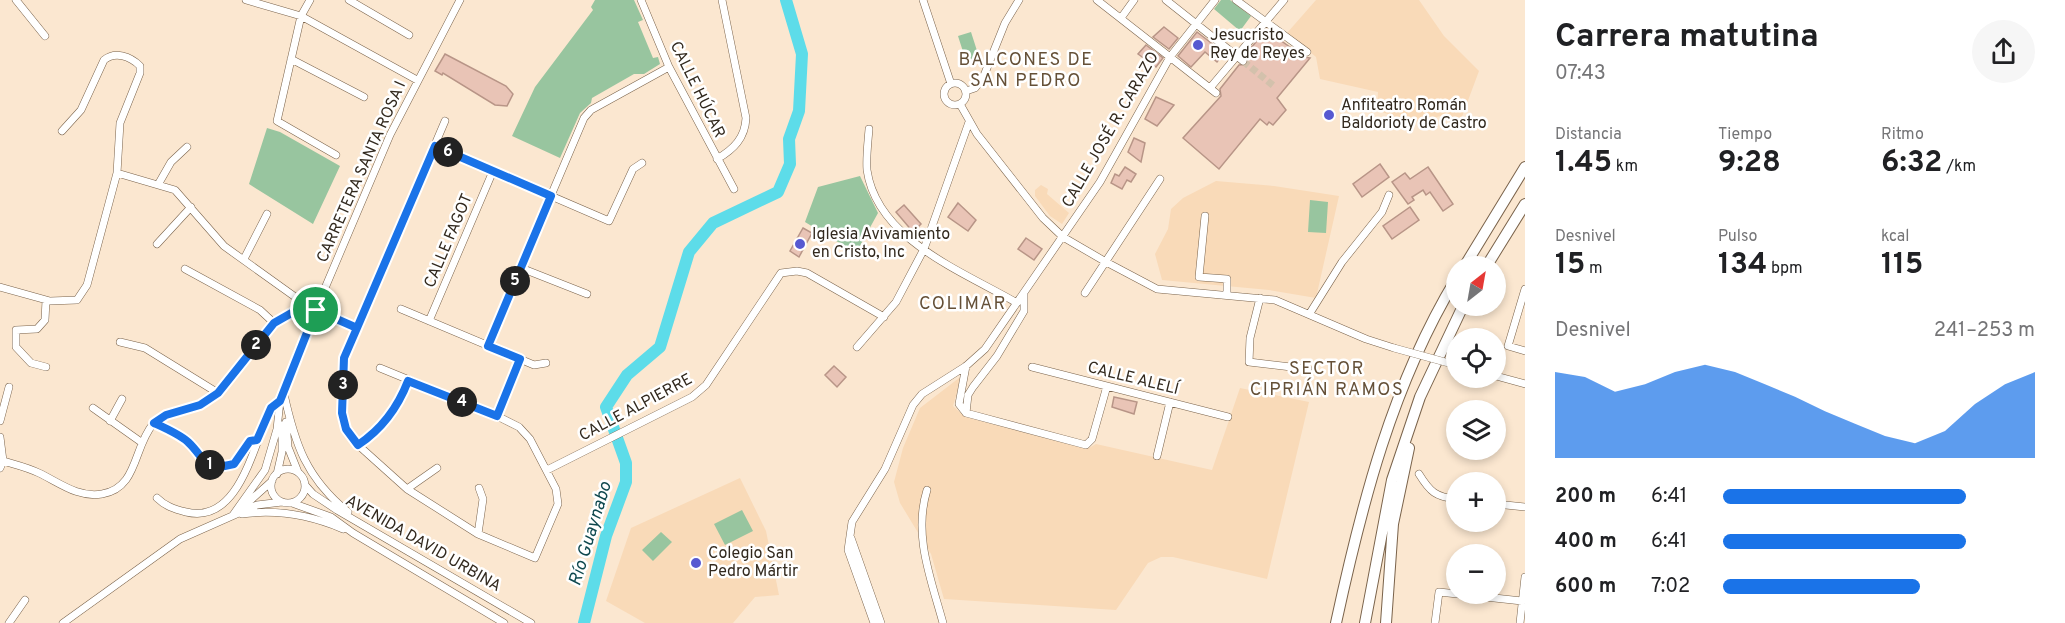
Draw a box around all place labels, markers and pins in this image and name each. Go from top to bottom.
place label: Jesucristo Rey de Reyes [1210,26,1305,64]
marker: Jesucristo Rey de Reyes [1191,38,1205,52]
place label: Anfiteatro Román Baldorioty de Castro [1341,96,1487,134]
marker: Anfiteatro Román Baldorioty de Castro [1322,108,1336,122]
pin: 6 [433,137,463,167]
place label: Iglesia Avivamiento en Cristo, Inc [812,225,950,263]
marker: Iglesia Avivamiento en Cristo, Inc [793,237,807,251]
pin: 5 [500,266,530,296]
pin [290,284,341,335]
pin: 2 [241,330,271,360]
pin: 3 [328,370,358,400]
pin: 4 [447,387,477,417]
pin: 1 [195,450,225,480]
place label: Colegio San Pedro Mártir [708,544,798,582]
marker: Colegio San Pedro Mártir [689,556,703,570]

